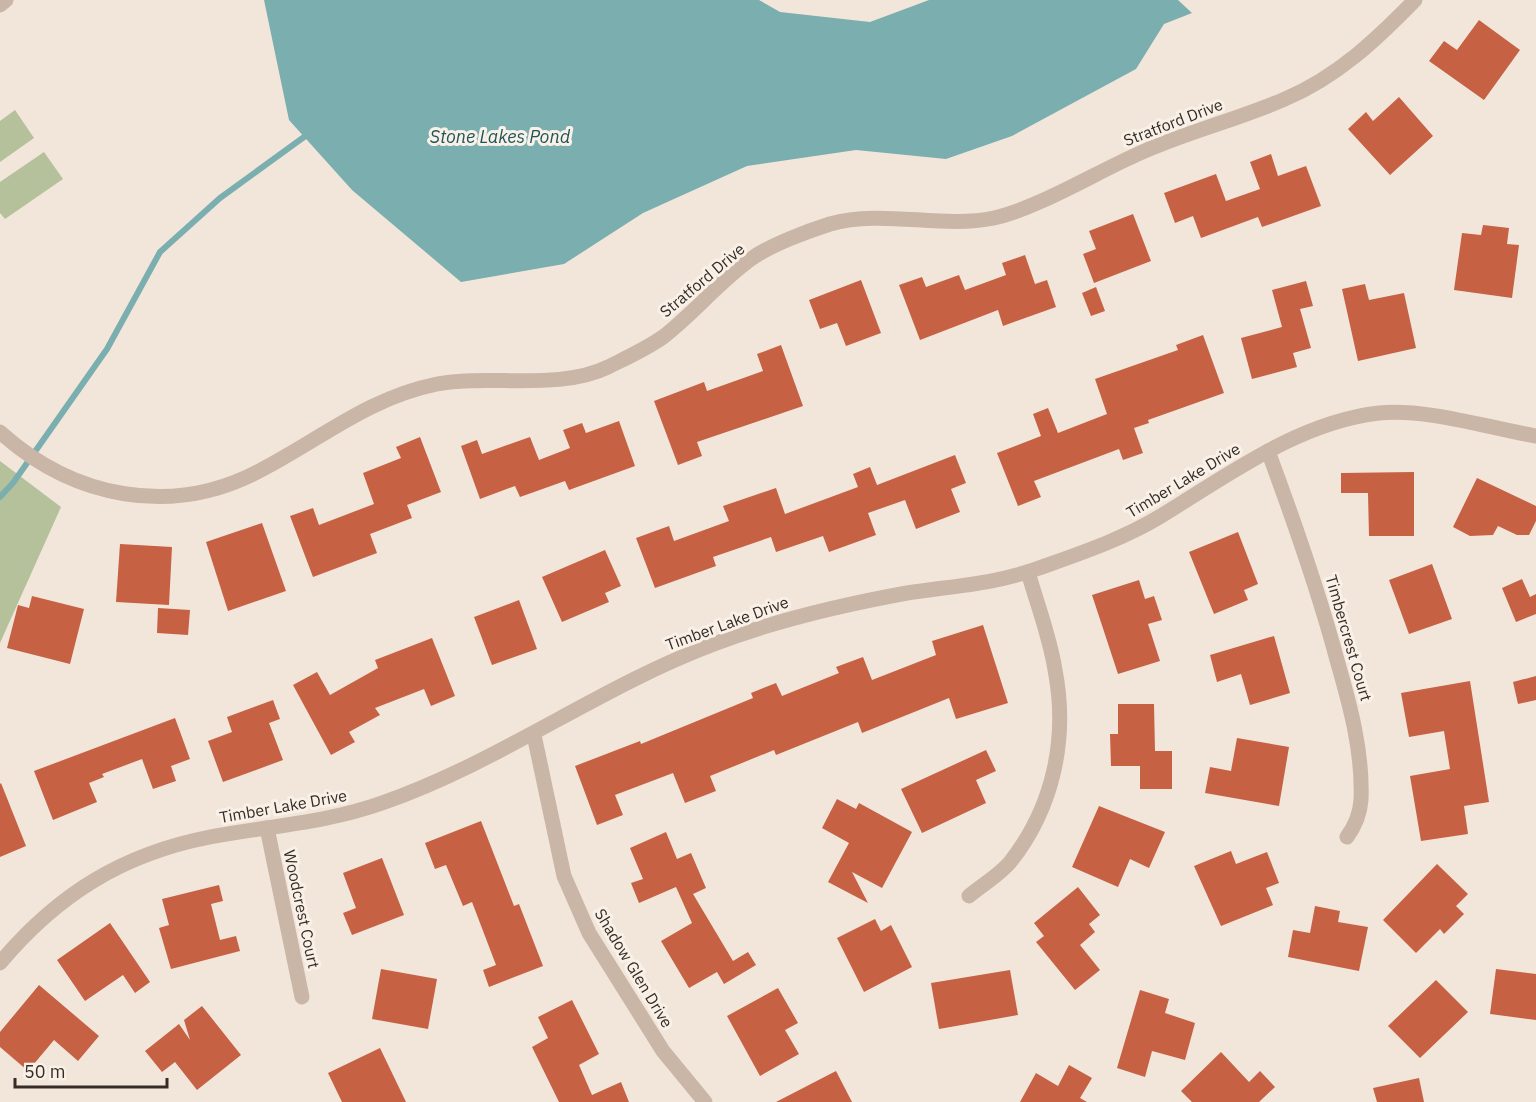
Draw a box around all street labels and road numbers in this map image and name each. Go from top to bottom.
street label: Stratford Drive [1121,94,1226,150]
street label: Stratford Drive [655,239,749,321]
street label: Timber Lake Drive [1122,438,1244,522]
street label: Timbercrest Court [1321,573,1377,703]
street label: Timber Lake Drive [663,591,791,654]
street label: Timber Lake Drive [218,785,349,827]
street label: Woodcrest Court [280,848,324,970]
street label: Shadow Glen Drive [591,905,678,1031]

